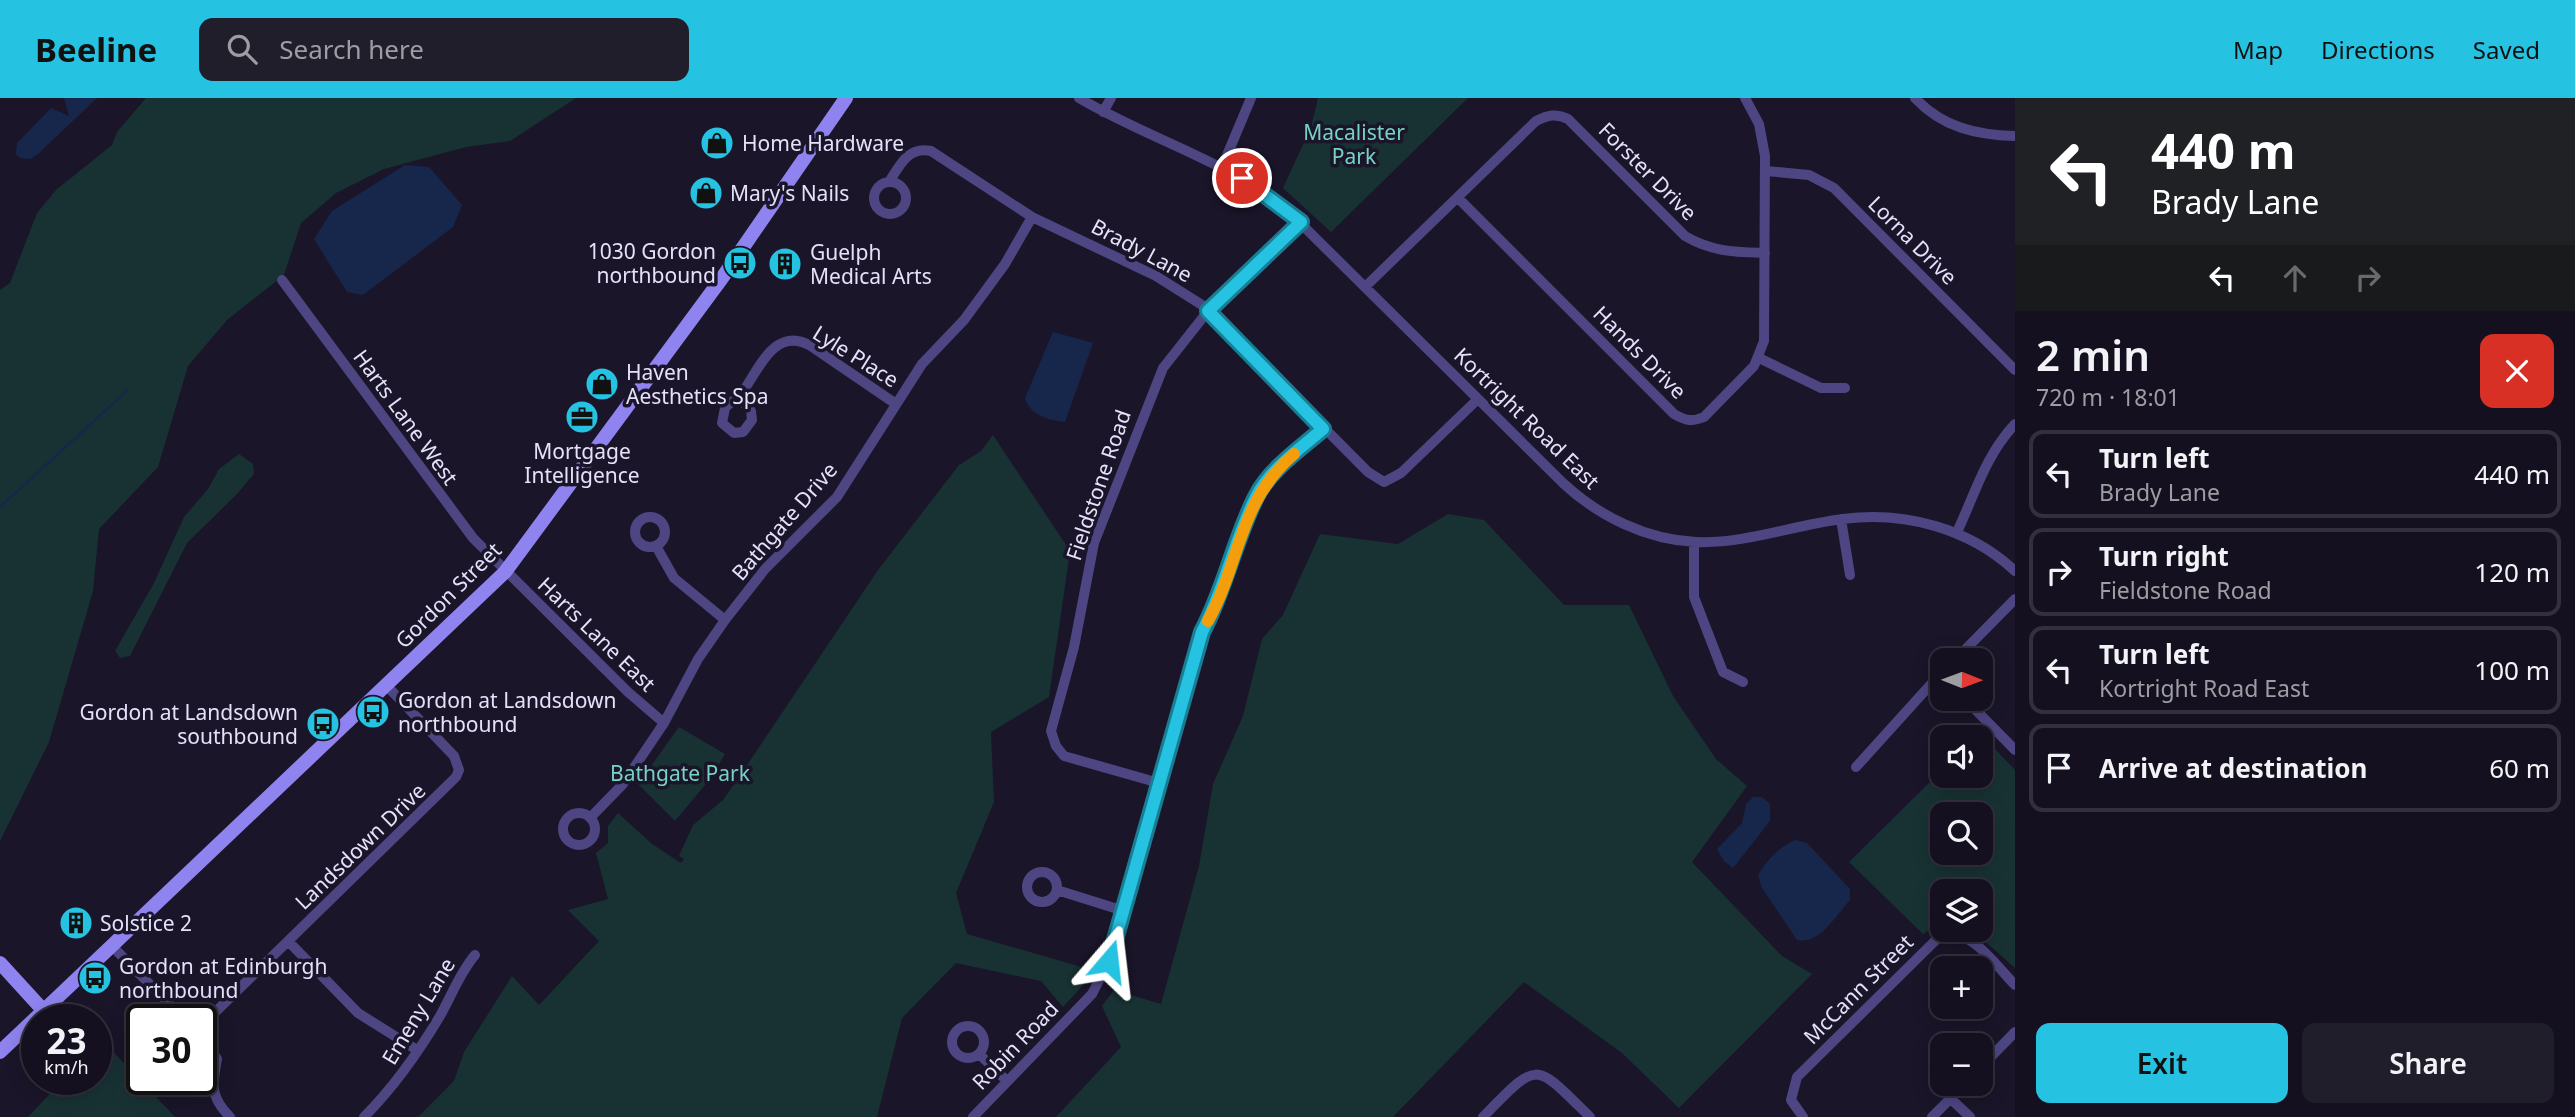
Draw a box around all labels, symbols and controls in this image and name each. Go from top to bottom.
search box [199,18,689,81]
text: Beeline [35,27,157,72]
icon: search [223,30,261,68]
text: Search here [279,31,424,67]
text: Map [2233,33,2283,66]
text: Directions [2321,33,2435,66]
text: Saved [2473,33,2540,66]
street label: Forster Drive [1593,116,1703,226]
text: 440 m [2151,117,2296,183]
park label: Macalister Park [1303,118,1405,170]
shop icon: Home Hardware [698,124,736,162]
icon: left [2036,126,2127,217]
place label: Home Hardware [742,129,904,157]
pin [1212,148,1272,208]
icon: arrive [1223,159,1261,197]
shop icon: Mary's Nails [687,174,725,212]
place label: Mary's Nails [730,179,849,207]
text: Brady Lane [2151,180,2319,223]
street label: Lorna Drive [1863,190,1963,290]
street label: Brady Lane [1087,212,1197,288]
place label: 1030 Gordon northbound [588,237,716,289]
place label: Guelph Medical Arts [810,238,932,290]
bus stop icon: 1030 Gordon northbound [721,244,759,282]
building icon: Guelph Medical Arts [766,245,804,283]
icon: left [2203,259,2241,297]
icon: ahead [2276,259,2314,297]
icon: right [2349,259,2387,297]
street label: Hands Drive [1587,299,1693,405]
street label: Lyle Place [808,319,904,393]
text: 2 min [2036,326,2150,383]
button: close [2480,334,2554,408]
street label: Kortright Road East [1448,341,1606,495]
street label: Harts Lane West [347,344,465,491]
place label: Haven Aesthetics Spa [626,358,769,410]
shop icon: Haven Aesthetics Spa [583,365,621,403]
text: 720 m · 18:01 [2036,381,2180,413]
office icon: Mortgage Intelligence [563,398,601,436]
street label: Fieldstone Road [1059,406,1137,564]
place label: Mortgage Intelligence [524,437,640,489]
text: Turn left [2099,440,2210,476]
icon: left [2040,455,2078,493]
street label: Bathgate Drive [725,456,843,586]
text: 440 m [2474,456,2550,492]
text: Brady Lane [2099,476,2220,508]
street label: Gordon Street [389,536,507,654]
text: Turn right [2099,538,2229,574]
icon: right [2040,553,2078,591]
text: 120 m [2474,554,2550,590]
street label: Harts Lane East [532,571,662,698]
text: Fieldstone Road [2099,574,2272,606]
text: Turn left [2099,636,2210,672]
north arrow [1930,648,1993,710]
map controls [1930,648,1993,1096]
icon: left [2040,651,2078,689]
text: 100 m [2474,652,2550,688]
text: Kortright Road East [2099,672,2309,704]
place label: Gordon at Landsdown northbound [398,686,617,738]
bus stop icon: Gordon at Landsdown northbound [354,693,392,731]
place label: Gordon at Landsdown southbound [79,698,298,750]
bus stop icon: Gordon at Landsdown southbound [304,705,342,743]
button: sound [1930,725,1993,788]
icon: arrive [2040,749,2078,787]
text: Arrive at destination [2099,750,2368,786]
text: 60 m [2489,750,2550,786]
park label: Bathgate Park [610,759,751,787]
street label: Landsdown Drive [289,777,431,915]
button: search [1930,802,1993,865]
button: layers [1930,879,1993,942]
building icon: Solstice 2 [57,904,95,942]
place label: Solstice 2 [100,909,192,937]
position arrow [1072,924,1146,998]
street label: McCann Street [1797,928,1919,1050]
place label: Gordon at Edinburgh northbound [119,952,327,1004]
street label: Emeny Lane [375,952,461,1070]
button: + [1930,956,1993,1019]
bus stop icon: Gordon at Edinburgh northbound [76,959,114,997]
street label: Robin Road [966,995,1064,1095]
speed limit sign: 30 [126,1004,217,1095]
text: 23 [46,1017,87,1064]
button: Exit [2036,1023,2288,1103]
button: Share [2302,1023,2554,1103]
button: − [1930,1033,1993,1096]
text: km/h [44,1055,89,1079]

